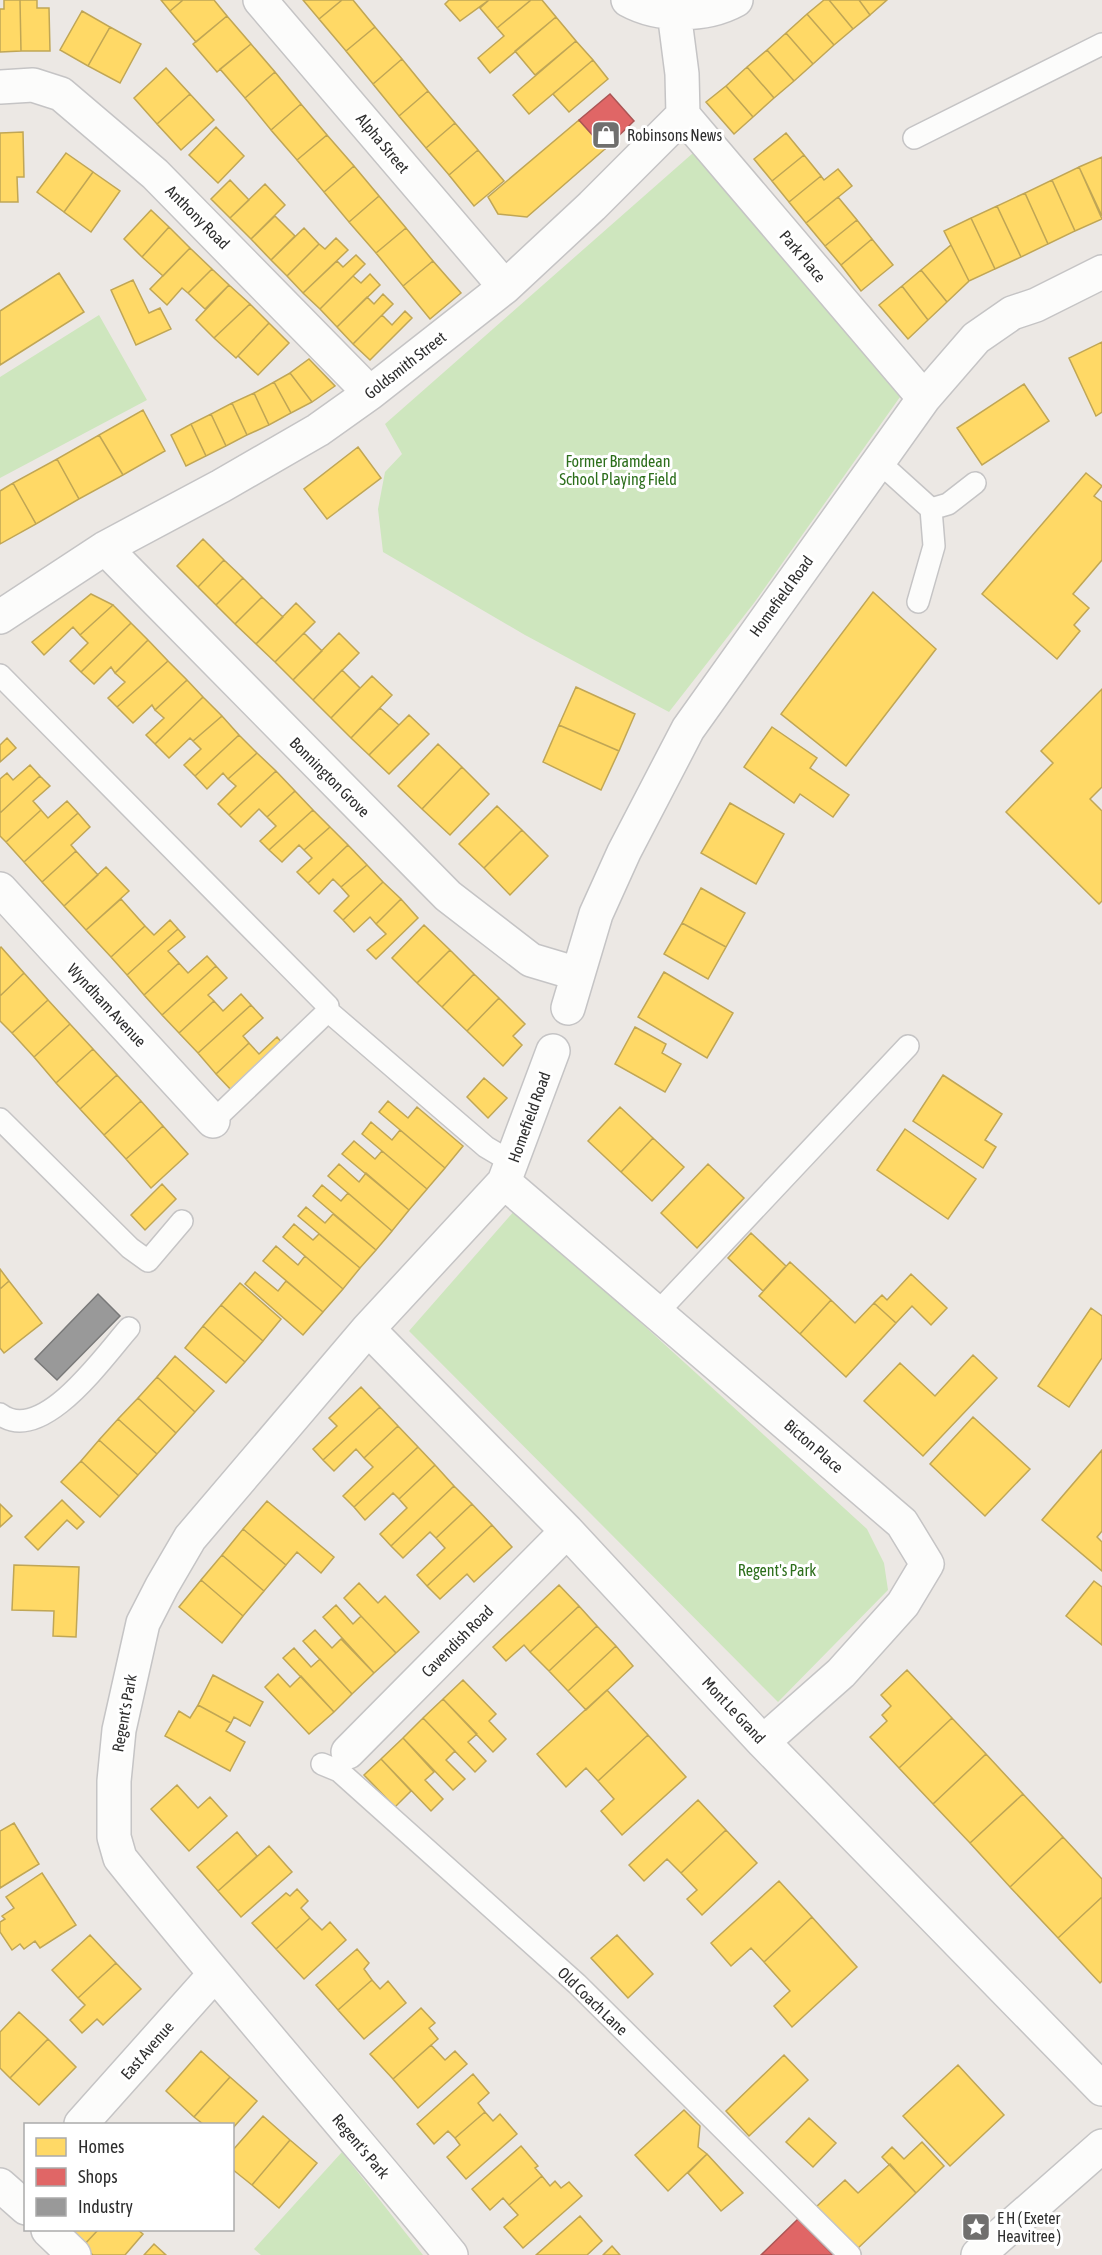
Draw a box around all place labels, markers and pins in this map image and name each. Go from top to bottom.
shop icon: Robinsons News [590,119,622,151]
place label: Robinsons News [627,126,722,144]
place label: E H ( Exeter Heavitree ) [997,2209,1061,2246]
place icon: E H ( Exeter Heavitree ) [960,2211,992,2243]

